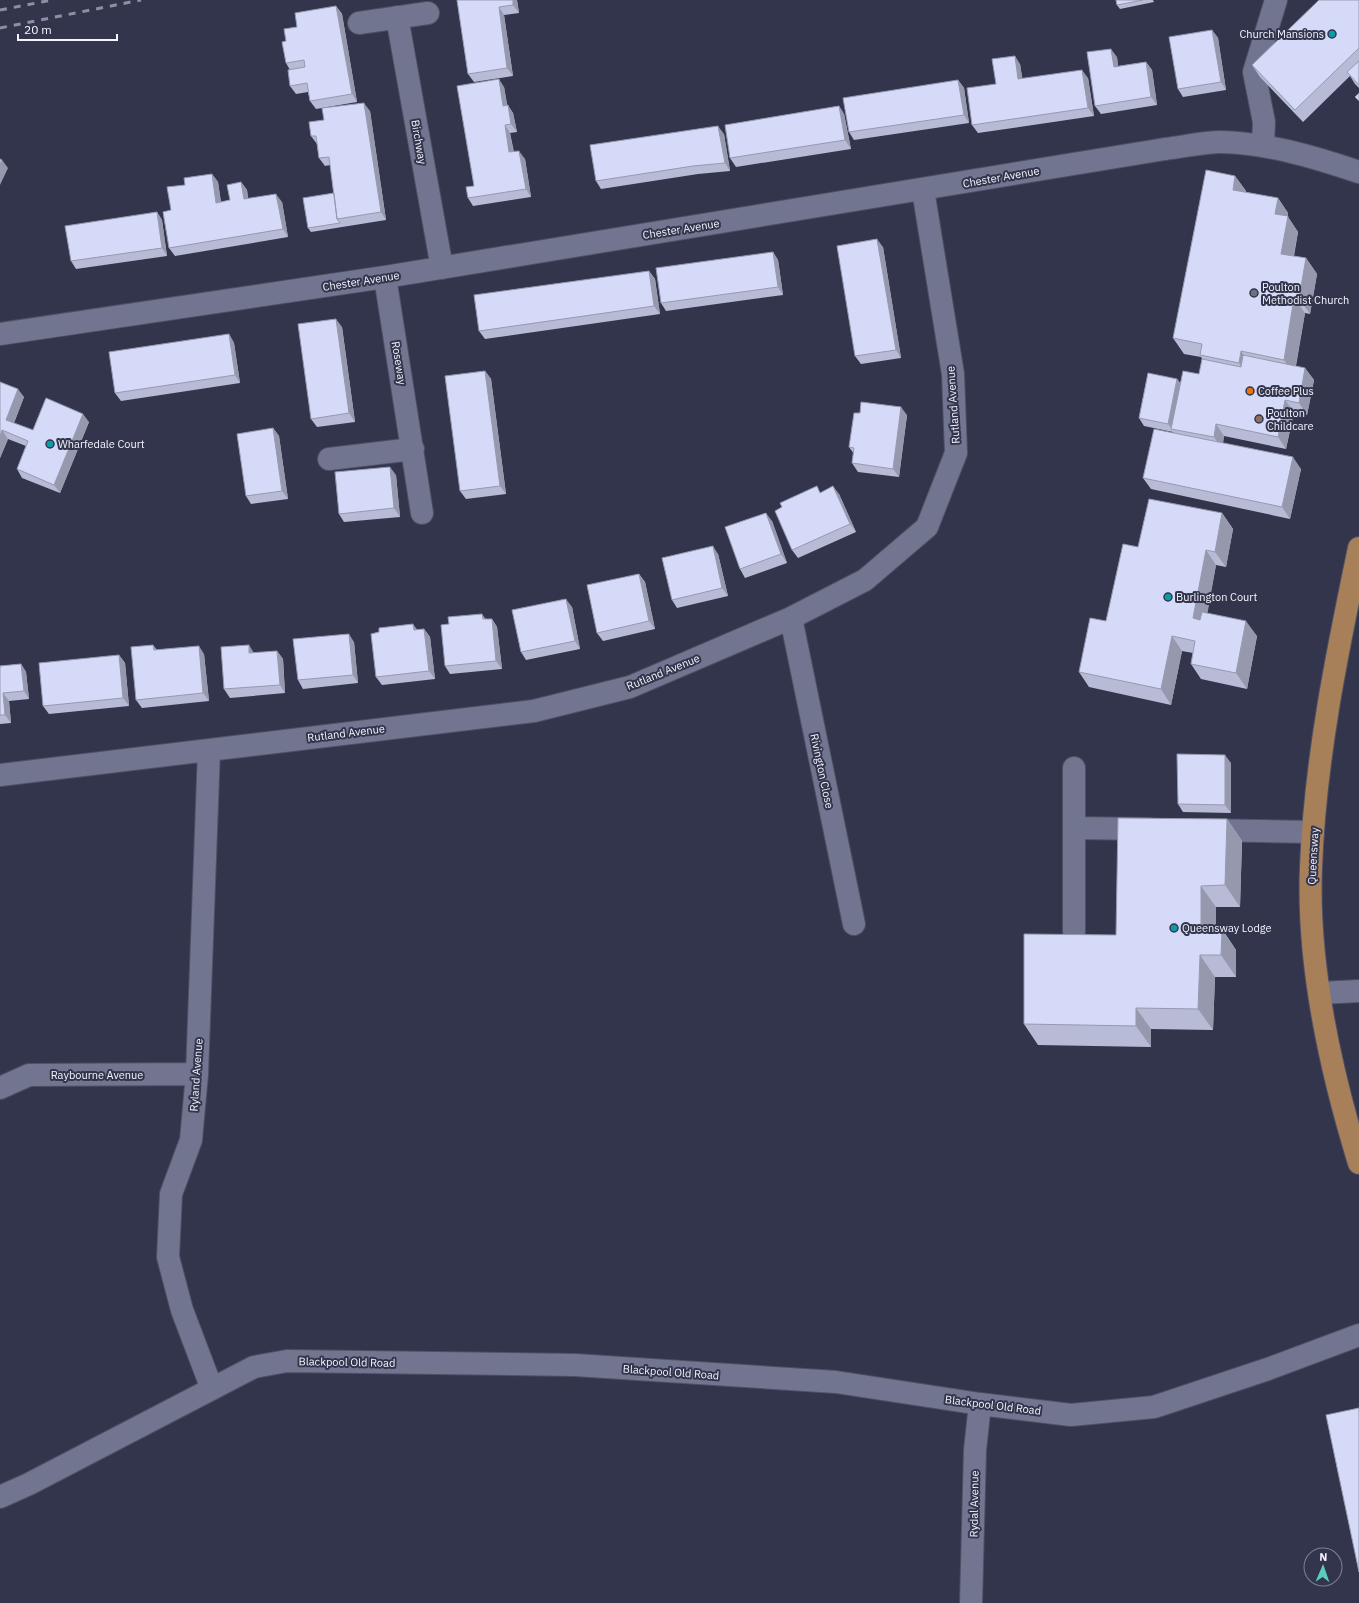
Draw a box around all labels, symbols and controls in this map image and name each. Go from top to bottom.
scale bar [18,16,117,42]
text: 20 m [24,22,52,37]
place label: Church Mansions [1239,27,1324,41]
marker: Church Mansions [1327,29,1337,39]
street label: Birchway [408,118,430,166]
street label: Chester Avenue [962,163,1040,191]
street label: Chester Avenue [642,216,720,242]
street label: Chester Avenue [322,268,400,294]
place label: Poulton Methodist Church [1262,280,1349,307]
marker: Poulton Methodist Church [1249,288,1259,298]
street label: Roseway [389,340,409,386]
street label: Rutland Avenue [943,366,963,444]
place label: Coffee Plus [1258,384,1314,398]
marker: Coffee Plus [1245,386,1255,396]
place label: Poulton Childcare [1267,406,1314,433]
marker: Poulton Childcare [1254,414,1264,424]
place label: Wharfedale Court [58,437,145,451]
marker: Wharfedale Court [45,439,55,449]
place label: Burlington Court [1176,590,1257,604]
marker: Burlington Court [1163,592,1173,602]
street label: Rutland Avenue [624,651,702,693]
street label: Rutland Avenue [306,721,386,745]
street label: Rivington Close [807,732,837,810]
street label: Queensway [1305,827,1322,885]
place label: Queensway Lodge [1182,921,1272,935]
marker: Queensway Lodge [1169,923,1179,933]
street label: Ryland Avenue [186,1038,206,1112]
street label: Raybourne Avenue [51,1068,143,1082]
street label: Blackpool Old Road [299,1354,395,1370]
street label: Blackpool Old Road [622,1362,720,1382]
street label: Blackpool Old Road [944,1392,1042,1418]
street label: Rydal Avenue [966,1470,982,1538]
north arrow [1303,1547,1343,1587]
text: N [1319,1550,1328,1564]

